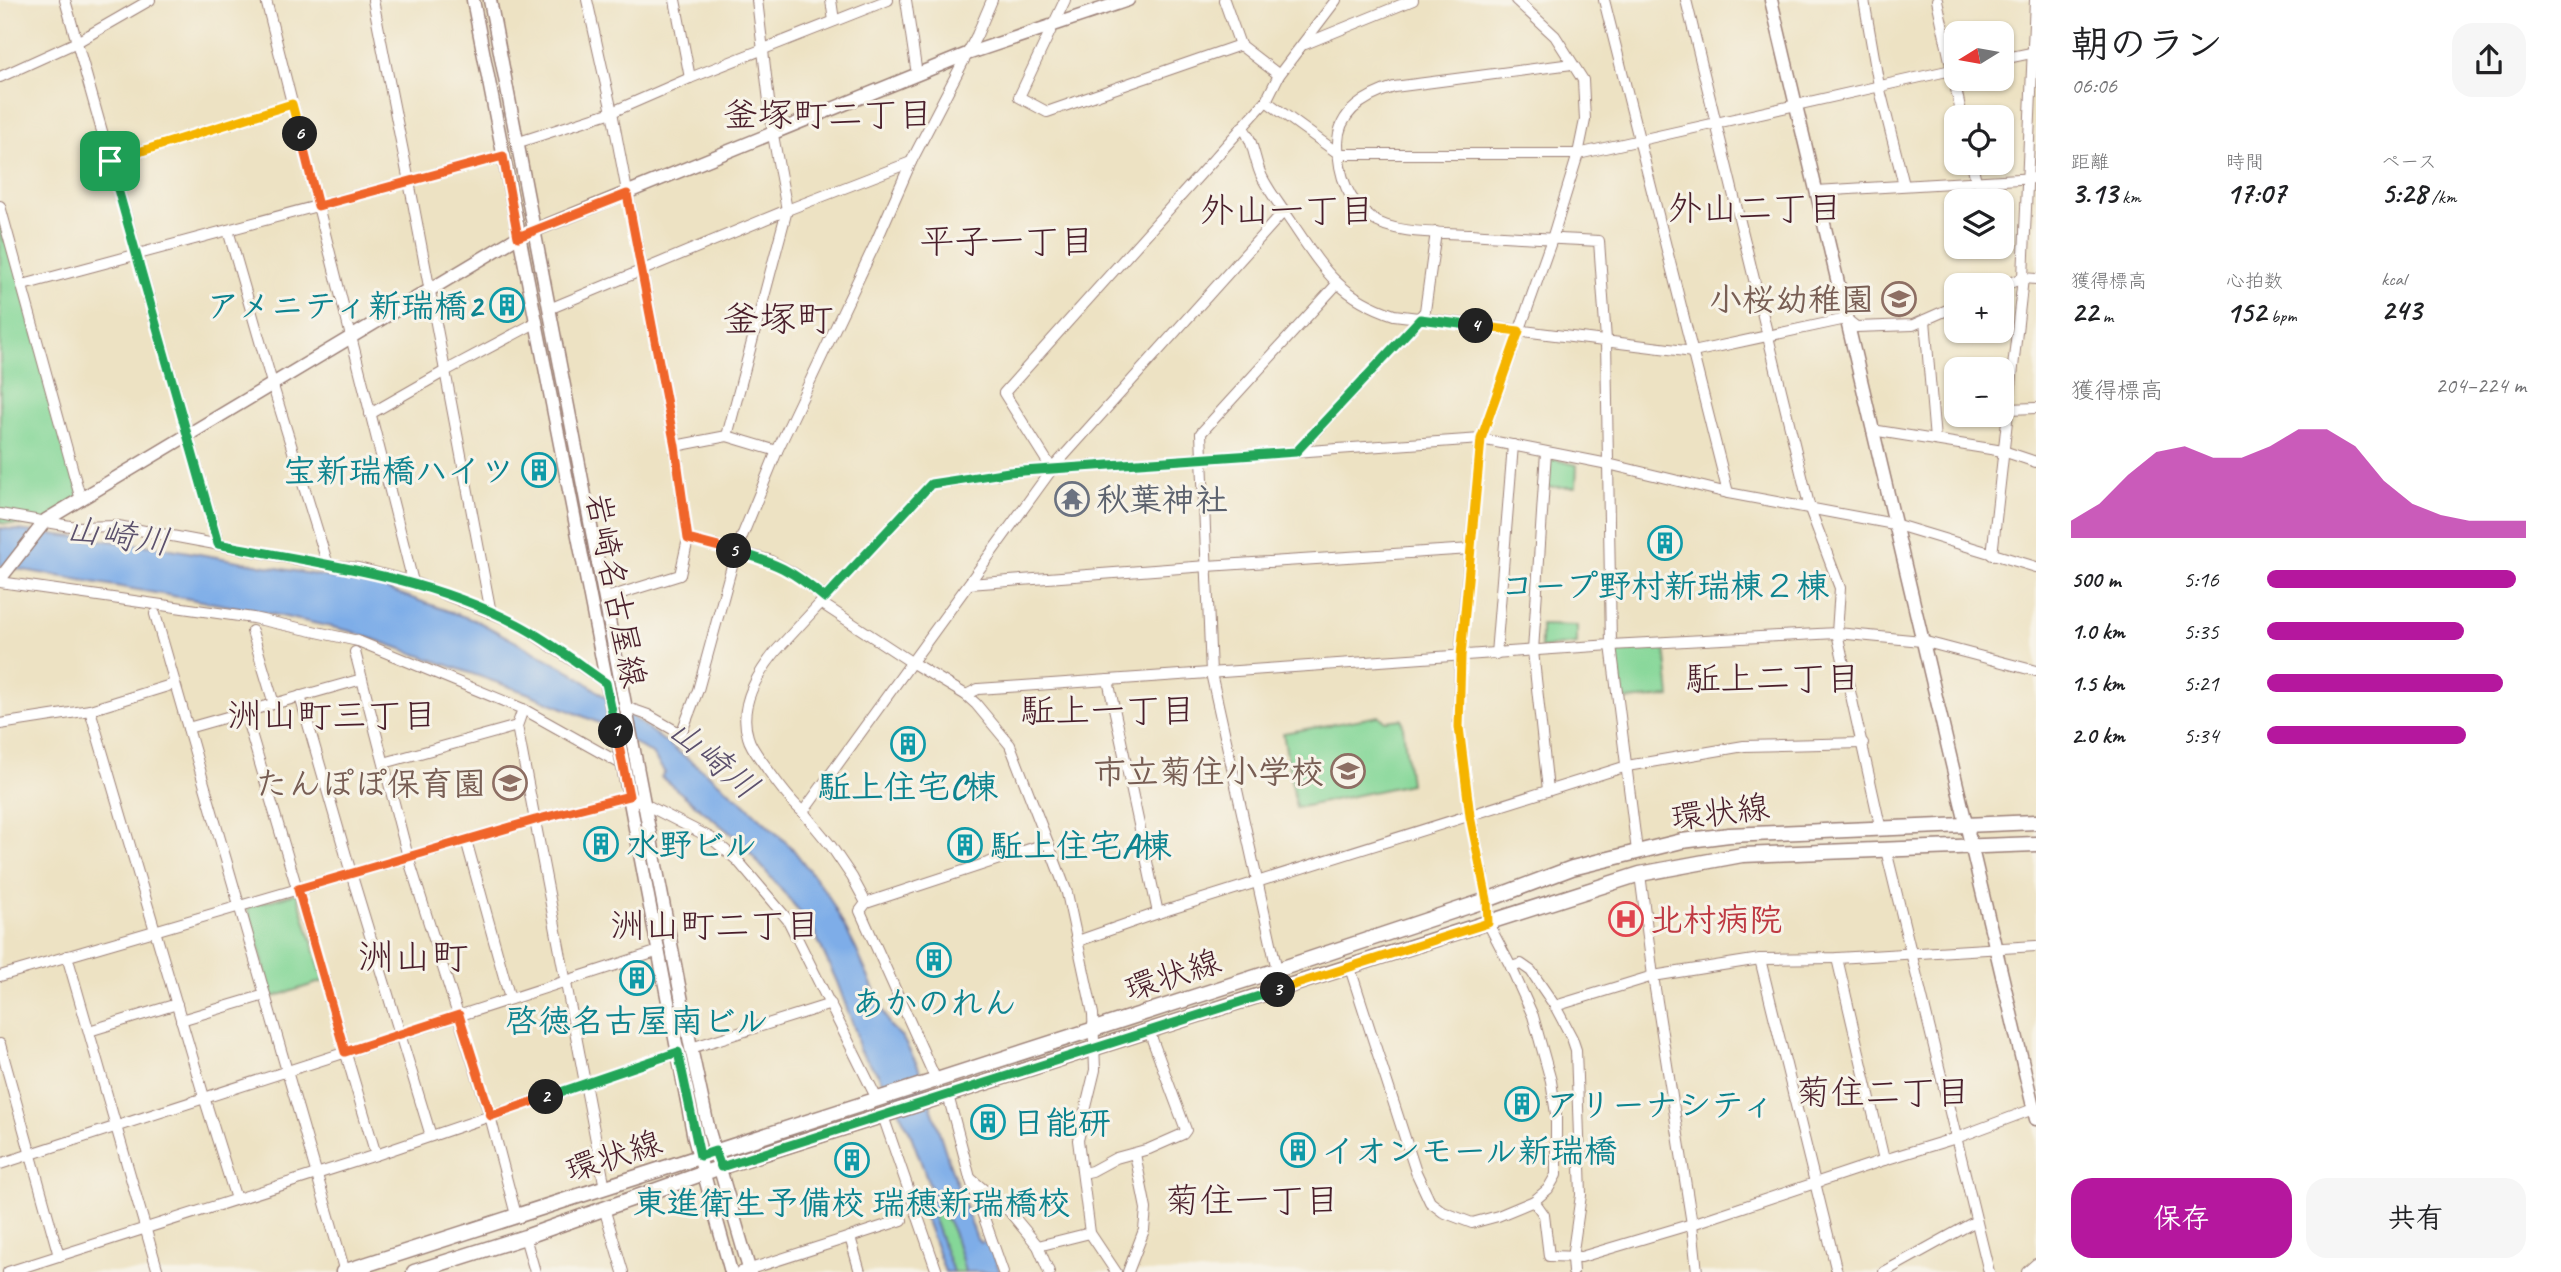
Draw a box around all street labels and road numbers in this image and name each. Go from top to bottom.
street label: 岩崎名古屋線 [577,489,656,691]
street label: 環状線 [1668,785,1772,839]
street label: 環状線 [1119,940,1226,1010]
street label: 環状線 [560,1121,667,1191]

